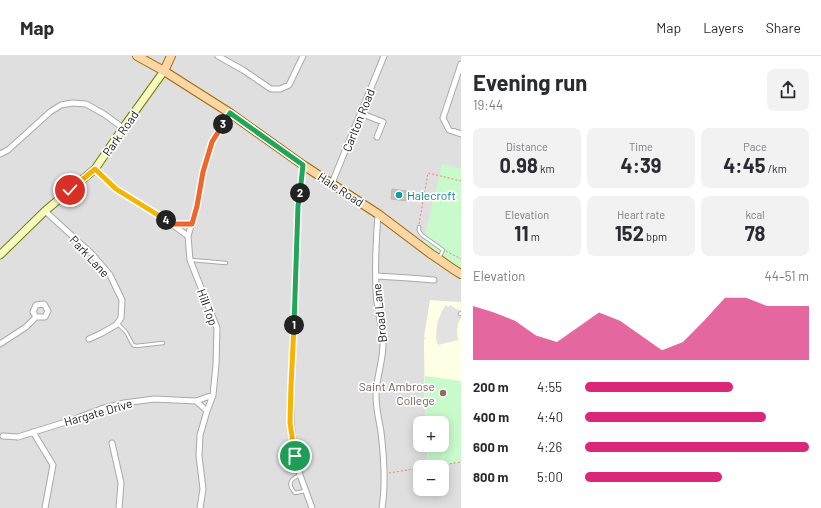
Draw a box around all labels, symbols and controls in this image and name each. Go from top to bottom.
text: Map [20,16,54,39]
text: Map [656,19,681,36]
text: Layers [703,19,744,36]
text: Share [766,19,801,36]
text: Evening run [473,69,587,95]
button: share [767,69,809,111]
street label: Carlton Road [339,87,377,153]
text: 19:44 [473,97,503,113]
street label: Park Road [99,107,141,159]
pin: 3 [213,114,233,134]
text: 3 [220,117,226,130]
text: Distance [506,140,548,153]
text: Time [629,140,653,153]
text: Pace [743,140,767,153]
text: 0.98 [499,153,538,177]
text: 4:39 [621,153,661,177]
text: 4:45 [723,153,766,177]
text: km [538,162,555,175]
text: /km [766,162,787,175]
street label: Hale Road [315,169,367,209]
pin [53,173,87,207]
icon: check [59,179,81,201]
pin: 2 [290,183,310,203]
text: 2 [297,186,303,199]
place label: Halecroft [407,188,456,202]
marker: Halecroft [394,190,404,200]
text: Elevation [505,208,549,221]
text: Heart rate [617,208,665,221]
text: kcal [745,208,765,221]
pin: 4 [156,210,176,230]
text: 4 [163,213,169,226]
text: 11 [514,221,529,245]
text: 152 [615,221,644,245]
text: 78 [745,221,765,245]
text: m [529,230,540,243]
text: bpm [644,230,667,243]
street label: Park Lane [67,232,113,280]
text: Elevation [473,268,525,284]
text: 44–51 m [765,268,809,284]
street label: Broad Lane [369,283,389,343]
street label: Hill Top [195,287,221,327]
pin: 1 [284,315,304,335]
text: 1 [292,318,296,331]
place label: Saint Ambrose College [359,379,435,407]
text: 200 m [473,379,509,395]
text: 4:55 [537,379,562,395]
marker: Saint Ambrose College [438,388,448,398]
street label: Hargate Drive [62,396,134,428]
text: 400 m [473,409,509,425]
text: 4:40 [537,409,563,425]
map controls [413,416,449,496]
button: + [413,416,449,452]
pin [278,439,312,473]
text: 600 m [473,439,508,455]
text: 4:26 [537,439,562,455]
icon: arrive [284,445,306,467]
button: − [413,460,449,496]
text: 800 m [473,469,508,485]
text: 5:00 [537,469,563,485]

